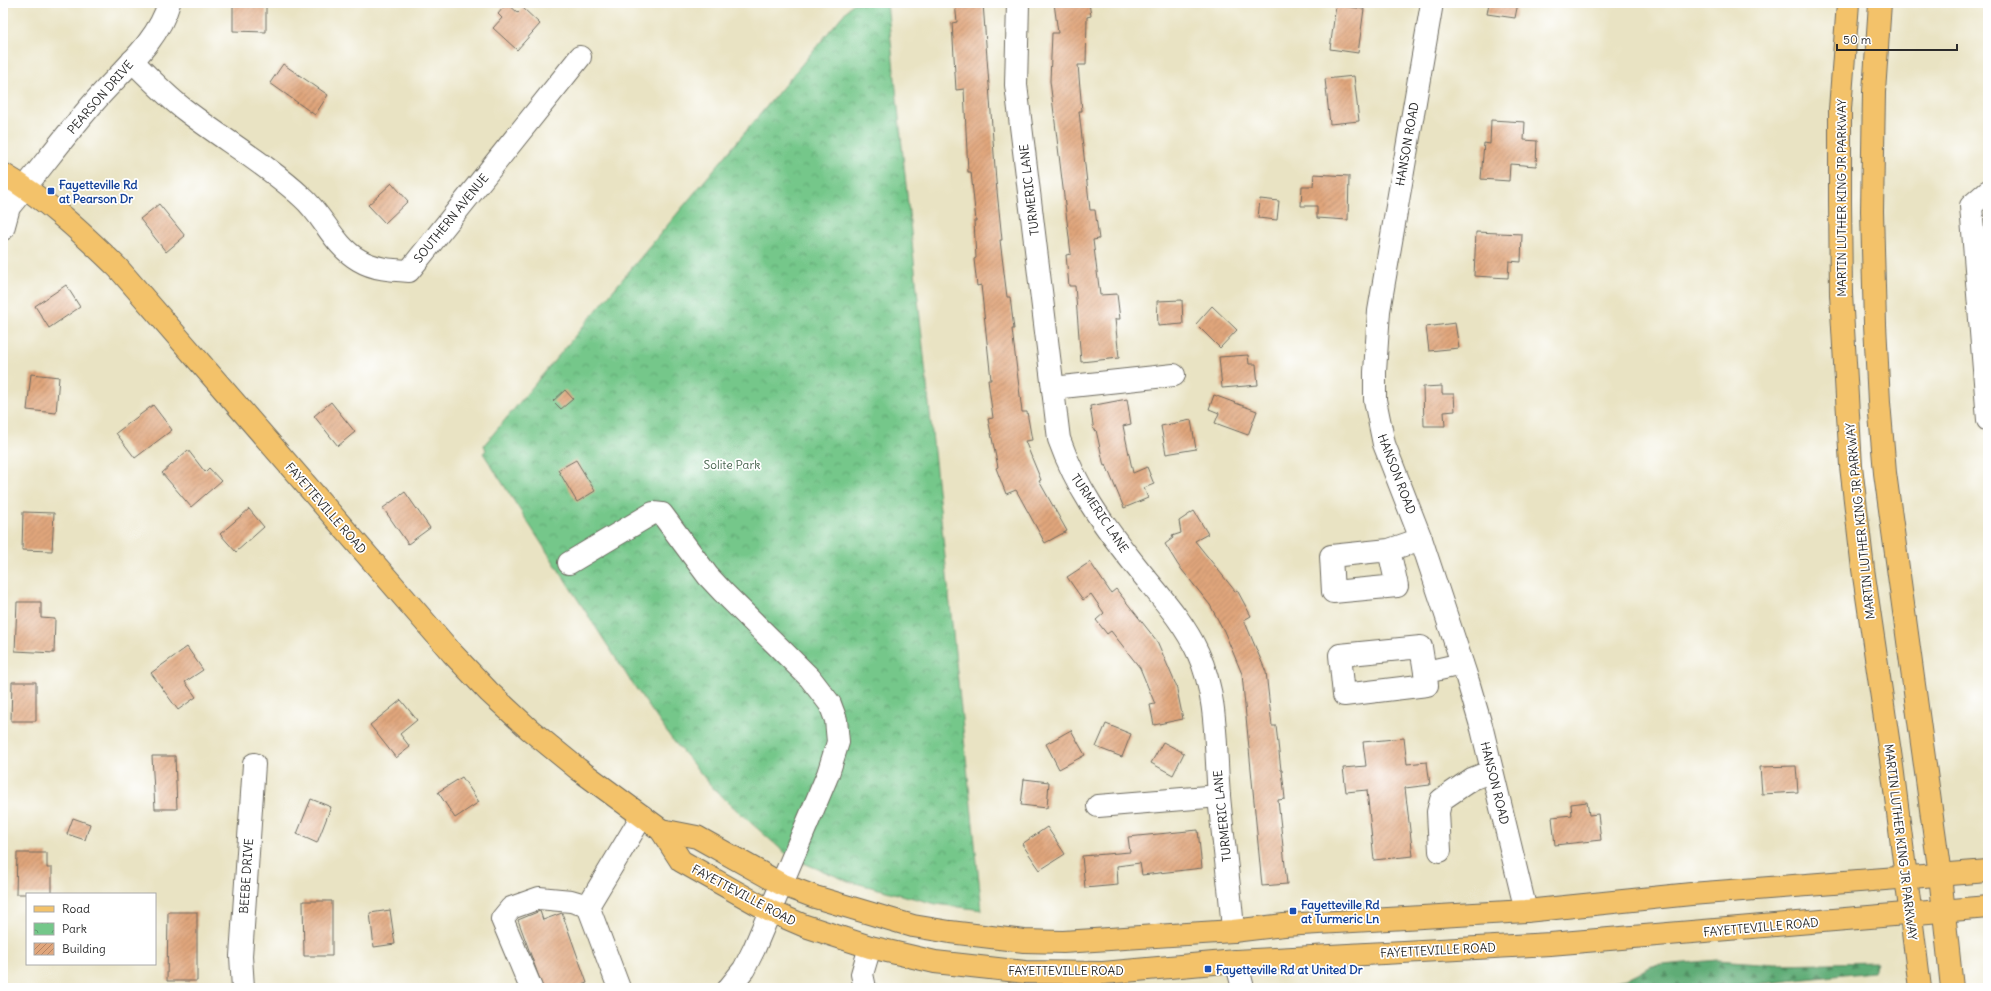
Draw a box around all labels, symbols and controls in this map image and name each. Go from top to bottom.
scale bar [1837,26,1957,52]
text: 50 m [1843,32,1872,47]
street label: PEARSON DRIVE [64,57,136,137]
street label: MARTIN LUTHER KING JR PARKWAY [1834,99,1849,297]
street label: HANSON ROAD [1392,101,1422,187]
street label: TURMERIC LANE [1016,143,1042,237]
street label: SOUTHERN AVENUE [410,170,492,266]
place label: Fayetteville Rd at Pearson Dr [59,177,138,206]
marker: Fayetteville Rd at Pearson Dr [46,186,56,196]
street label: MARTIN LUTHER KING JR PARKWAY [1842,422,1878,620]
street label: HANSON ROAD [1375,432,1419,516]
park label: Solite Park [704,457,760,472]
street label: FAYETTEVILLE ROAD [282,459,370,557]
street label: TURMERIC LANE [1068,471,1132,555]
street label: HANSON ROAD [1477,740,1513,826]
street label: MARTIN LUTHER KING JR PARKWAY [1882,743,1921,941]
street label: TURMERIC LANE [1210,770,1234,862]
street label: BEEBE DRIVE [236,838,256,914]
street label: FAYETTEVILLE ROAD [689,861,799,929]
legend [26,893,156,965]
place label: Fayetteville Rd at Turmeric Ln [1301,897,1380,926]
text: Road [62,901,90,916]
marker: Fayetteville Rd at Turmeric Ln [1288,906,1298,916]
street label: FAYETTEVILLE ROAD [1703,914,1819,940]
text: Park [62,921,87,936]
street label: FAYETTEVILLE ROAD [1380,939,1496,961]
text: Building [62,941,106,956]
place label: Fayetteville Rd at United Dr [1216,962,1363,978]
street label: FAYETTEVILLE ROAD [1008,963,1124,978]
marker: Fayetteville Rd at United Dr [1203,964,1213,974]

